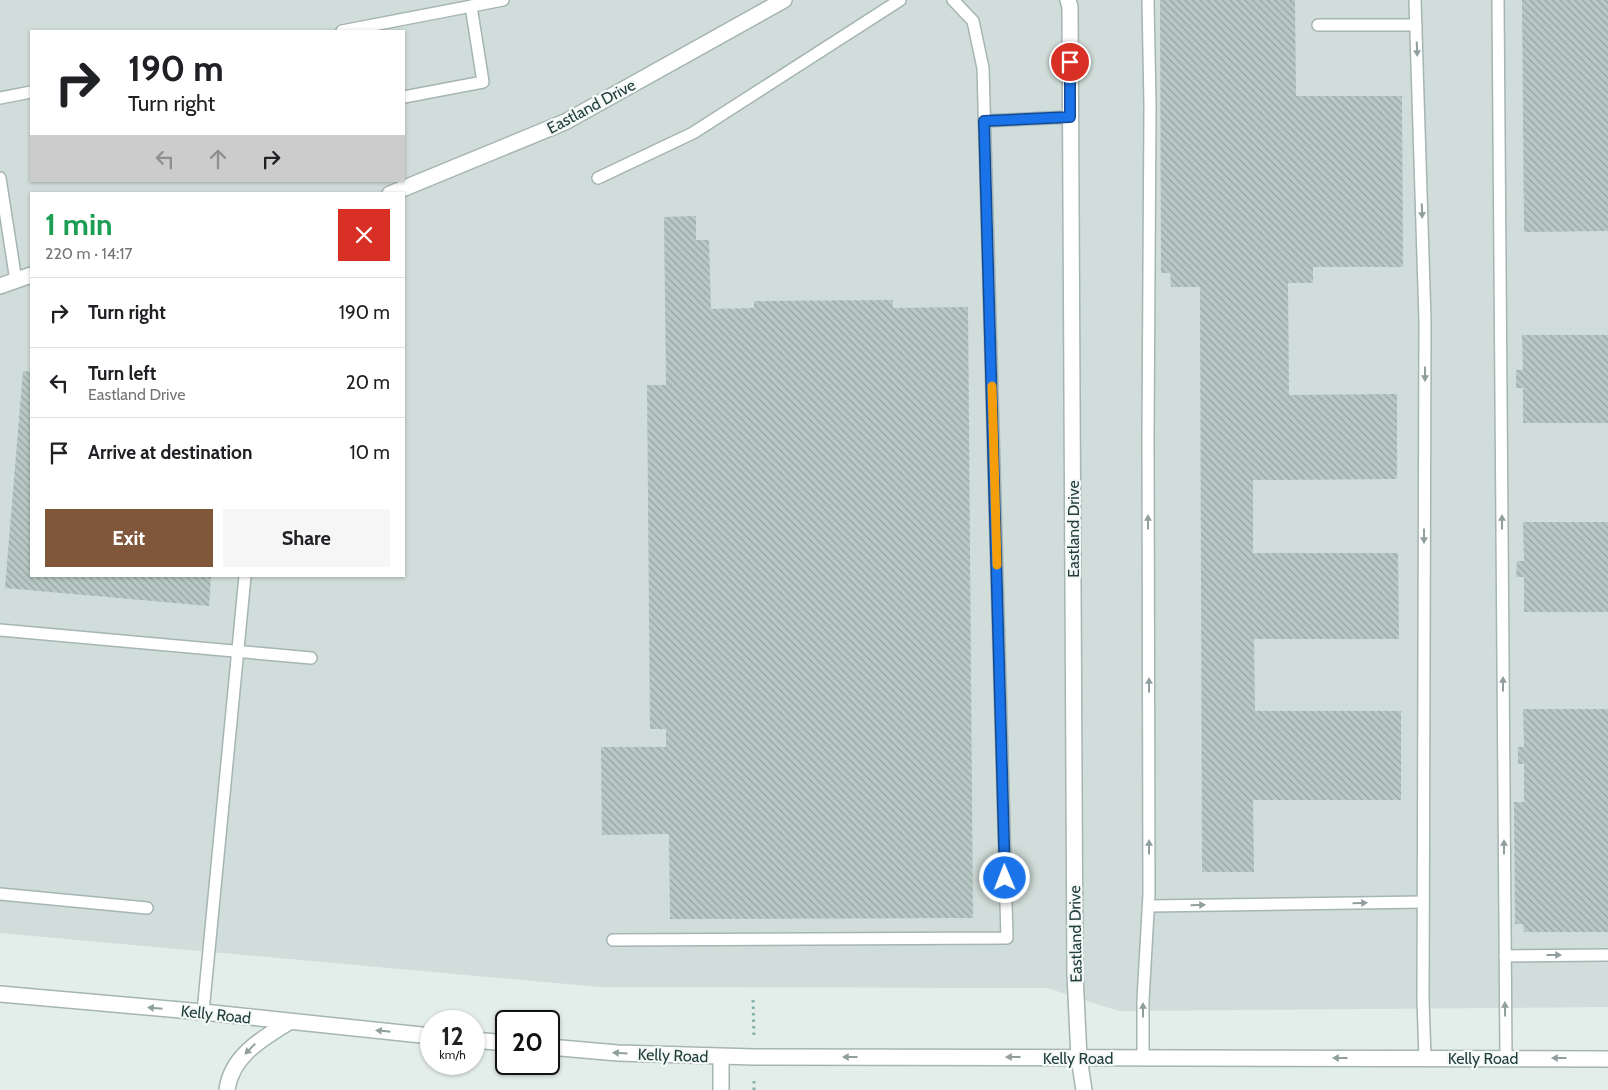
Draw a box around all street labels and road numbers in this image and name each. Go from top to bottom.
street label: Eastland Drive [544,75,639,138]
street label: Eastland Drive [1064,480,1083,578]
street label: Eastland Drive [1065,885,1086,983]
street label: Kelly Road [180,1001,252,1028]
street label: Kelly Road [637,1045,709,1066]
street label: Kelly Road [1043,1049,1113,1068]
street label: Kelly Road [1448,1049,1518,1068]

